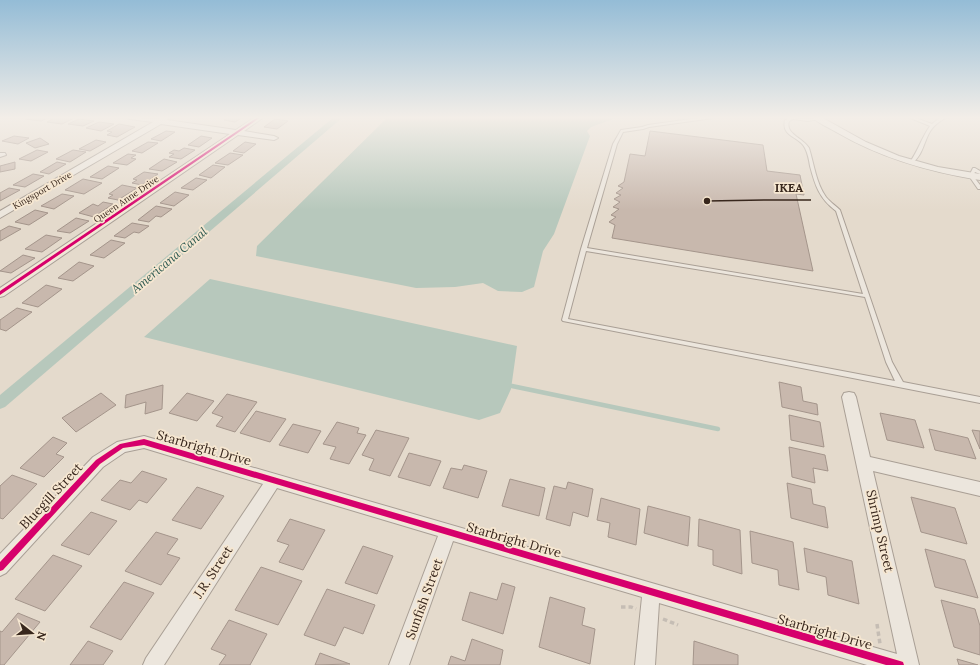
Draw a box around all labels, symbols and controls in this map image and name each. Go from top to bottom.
street label: Kingsport Drive [11,169,74,211]
street label: Queen Anne Drive [91,173,161,225]
callout: IKEA [767,176,811,200]
text: IKEA [775,180,803,195]
water label: Americana Canal [127,223,211,297]
street label: Starbright Drive [155,426,253,470]
street label: Bluegill Street [16,459,86,533]
street label: Shrimp Street [862,488,898,574]
street label: Starbright Drive [465,518,563,562]
street label: J.R. Street [189,542,236,602]
street label: Sunfish Street [401,556,447,642]
street label: Starbright Drive [776,610,874,654]
north arrow [12,613,52,653]
text: N [33,630,50,643]

